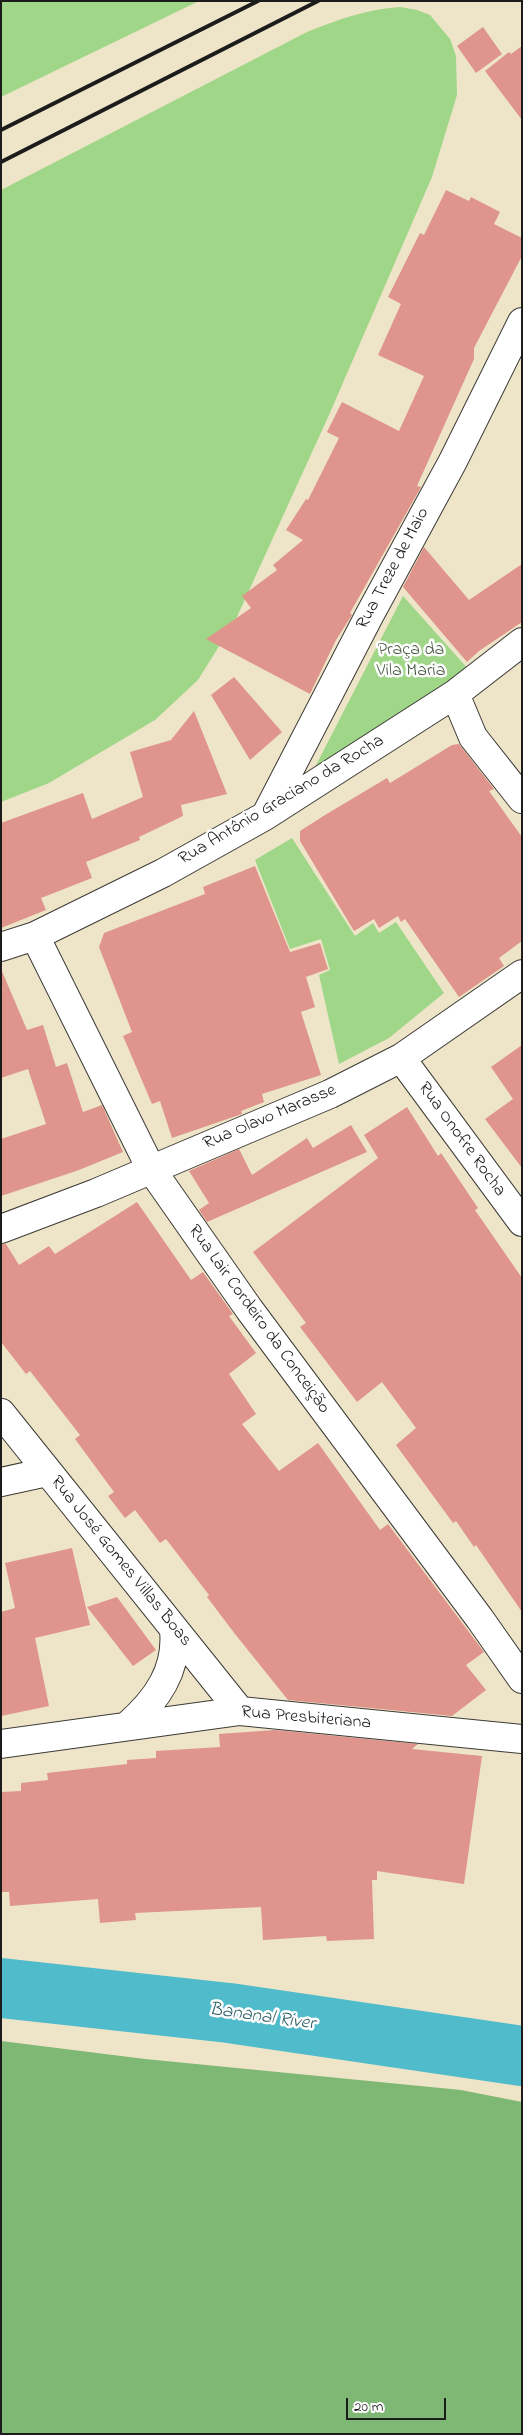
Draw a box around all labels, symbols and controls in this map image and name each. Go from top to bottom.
street label: Rua Treze de Maio [353,505,435,633]
park label: Praça da Vila Maria [376,640,446,682]
street label: Rua Antônio Graciano da Rocha [175,731,389,871]
street label: Rua Onofre Rocha [412,1079,510,1201]
street label: Rua Olavo Marasse [200,1080,340,1156]
street label: Rua Lair Cordeiro da Conceição [182,1221,334,1419]
street label: Rua José Gomes Villas Boas [45,1472,195,1652]
street label: Rua Presbiteriana [240,1703,372,1735]
water label: Bananal River [208,1999,316,2037]
scale bar [348,2388,448,2420]
text: 20 m [354,2396,383,2418]

